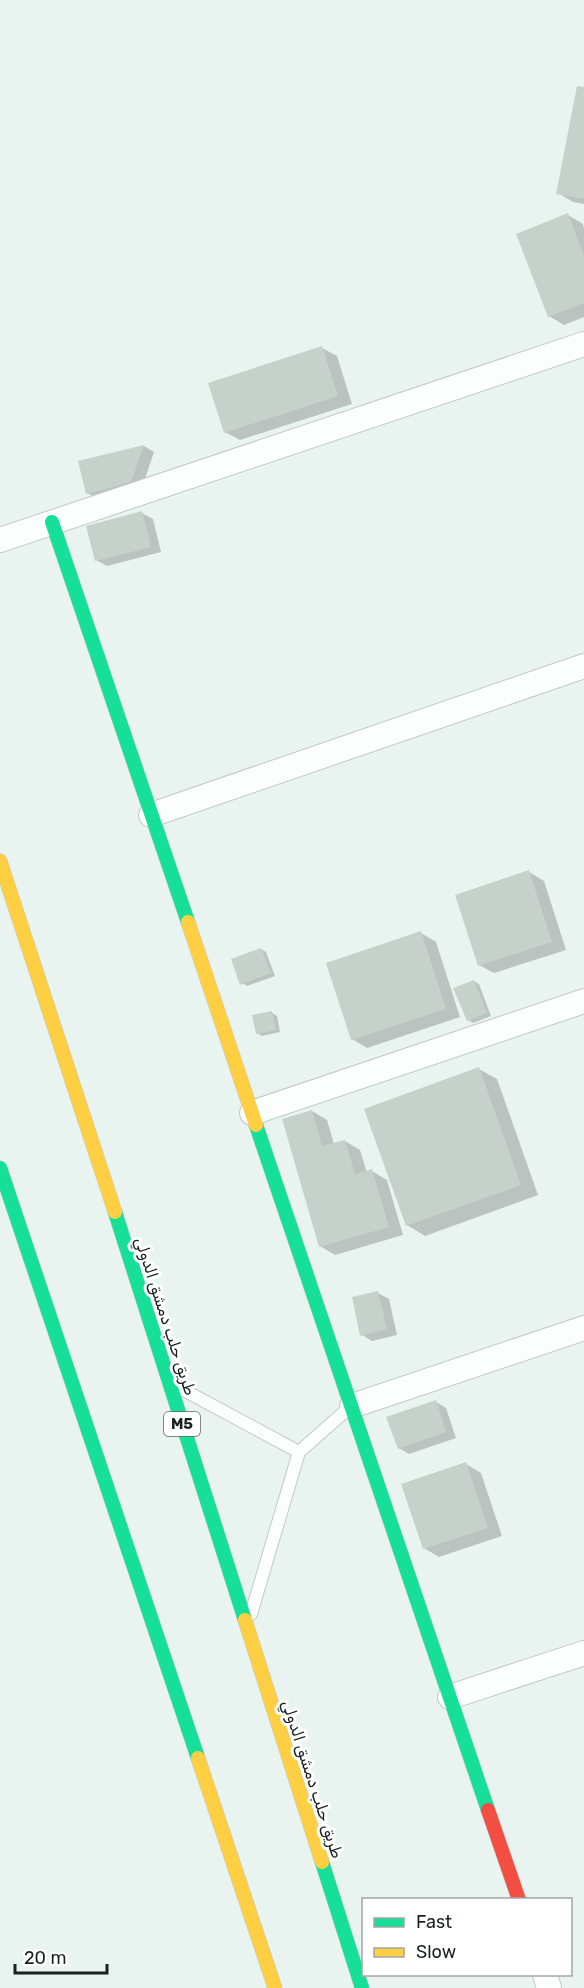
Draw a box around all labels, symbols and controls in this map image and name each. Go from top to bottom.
street label: طريق حلب دمشق الدولي [128,1235,200,1399]
road number: M5 [164,1412,200,1436]
street label: طريق حلب دمشق الدولي [275,1698,347,1862]
legend [362,1898,572,1976]
text: Fast [416,1911,452,1933]
scale bar [15,1937,106,1975]
text: Slow [416,1941,456,1963]
text: 20 m [24,1947,66,1969]

